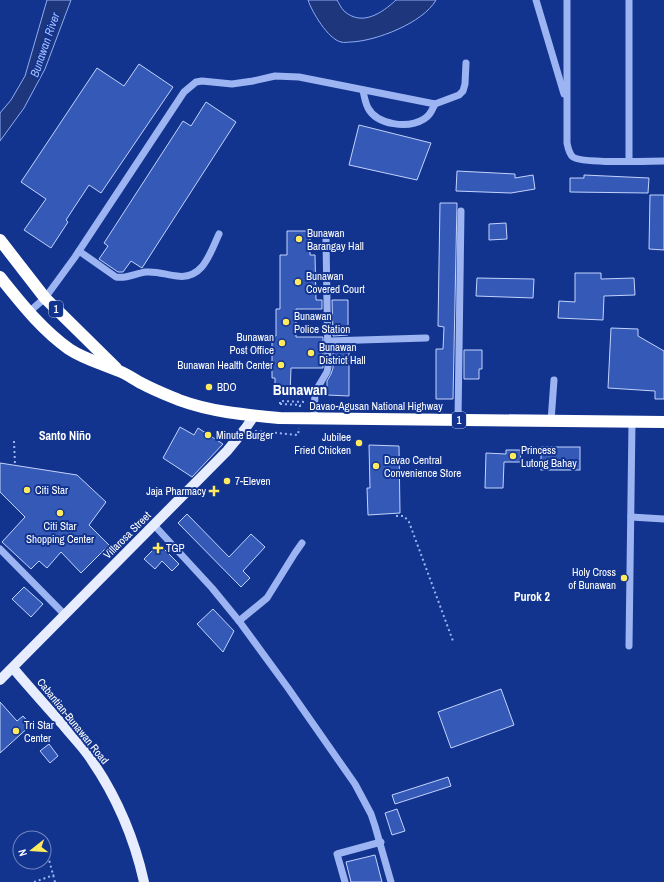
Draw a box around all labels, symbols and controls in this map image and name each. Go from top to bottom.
water label: Bunawan River [26,10,64,79]
place label: Bunawan Barangay Hall [307,226,364,253]
marker: Bunawan Barangay Hall [294,234,304,244]
place label: Bunawan Covered Court [306,269,365,296]
marker: Bunawan Covered Court [293,277,303,287]
road number: 1 [49,301,63,317]
place label: Bunawan Police Station [294,309,350,336]
marker: Bunawan Police Station [281,317,291,327]
place label: Bunawan Post Office [230,330,274,357]
marker: Bunawan Post Office [277,338,287,348]
place label: Bunawan District Hall [319,340,366,367]
marker: Bunawan District Hall [306,348,316,358]
place label: Bunawan Health Center [177,358,273,372]
marker: Bunawan Health Center [276,360,286,370]
district label: Bunawan [273,379,327,400]
place label: BDO [217,380,237,394]
marker: BDO [204,382,214,392]
street label: Davao-Agusan National Highway [309,399,443,413]
road number: 1 [452,412,466,428]
district label: Santo Niño [39,428,91,444]
place label: Minute Burger [216,428,273,442]
marker: Minute Burger [203,430,213,440]
place label: Jubilee Fried Chicken [294,430,351,457]
marker: Jubilee Fried Chicken [354,438,364,448]
place label: Princess Lutong Bahay [521,443,577,470]
marker: Princess Lutong Bahay [508,451,518,461]
place label: Davao Central Convenience Store [384,453,461,480]
marker: Davao Central Convenience Store [371,461,381,471]
place label: 7-Eleven [235,474,271,488]
marker: 7-Eleven [222,476,232,486]
place label: Citi Star [35,483,68,497]
place label: Jaja Pharmacy [146,484,206,498]
marker: Citi Star [22,485,32,495]
marker: Jaja Pharmacy [209,486,219,496]
marker: Citi Star Shopping Center [55,508,65,518]
street label: Villarosa Street [100,508,154,562]
place label: Citi Star Shopping Center [26,519,94,546]
place label: TGP [166,541,185,555]
marker: TGP [153,543,163,553]
place label: Holy Cross of Bunawan [568,565,616,592]
marker: Holy Cross of Bunawan [619,573,629,583]
district label: Purok 2 [514,589,551,605]
street label: Cabantian-Bunawan Road [34,675,112,767]
place label: Tri Star Center [24,718,54,745]
marker: Tri Star Center [11,726,21,736]
north arrow [12,830,52,870]
text: N [15,848,30,858]

